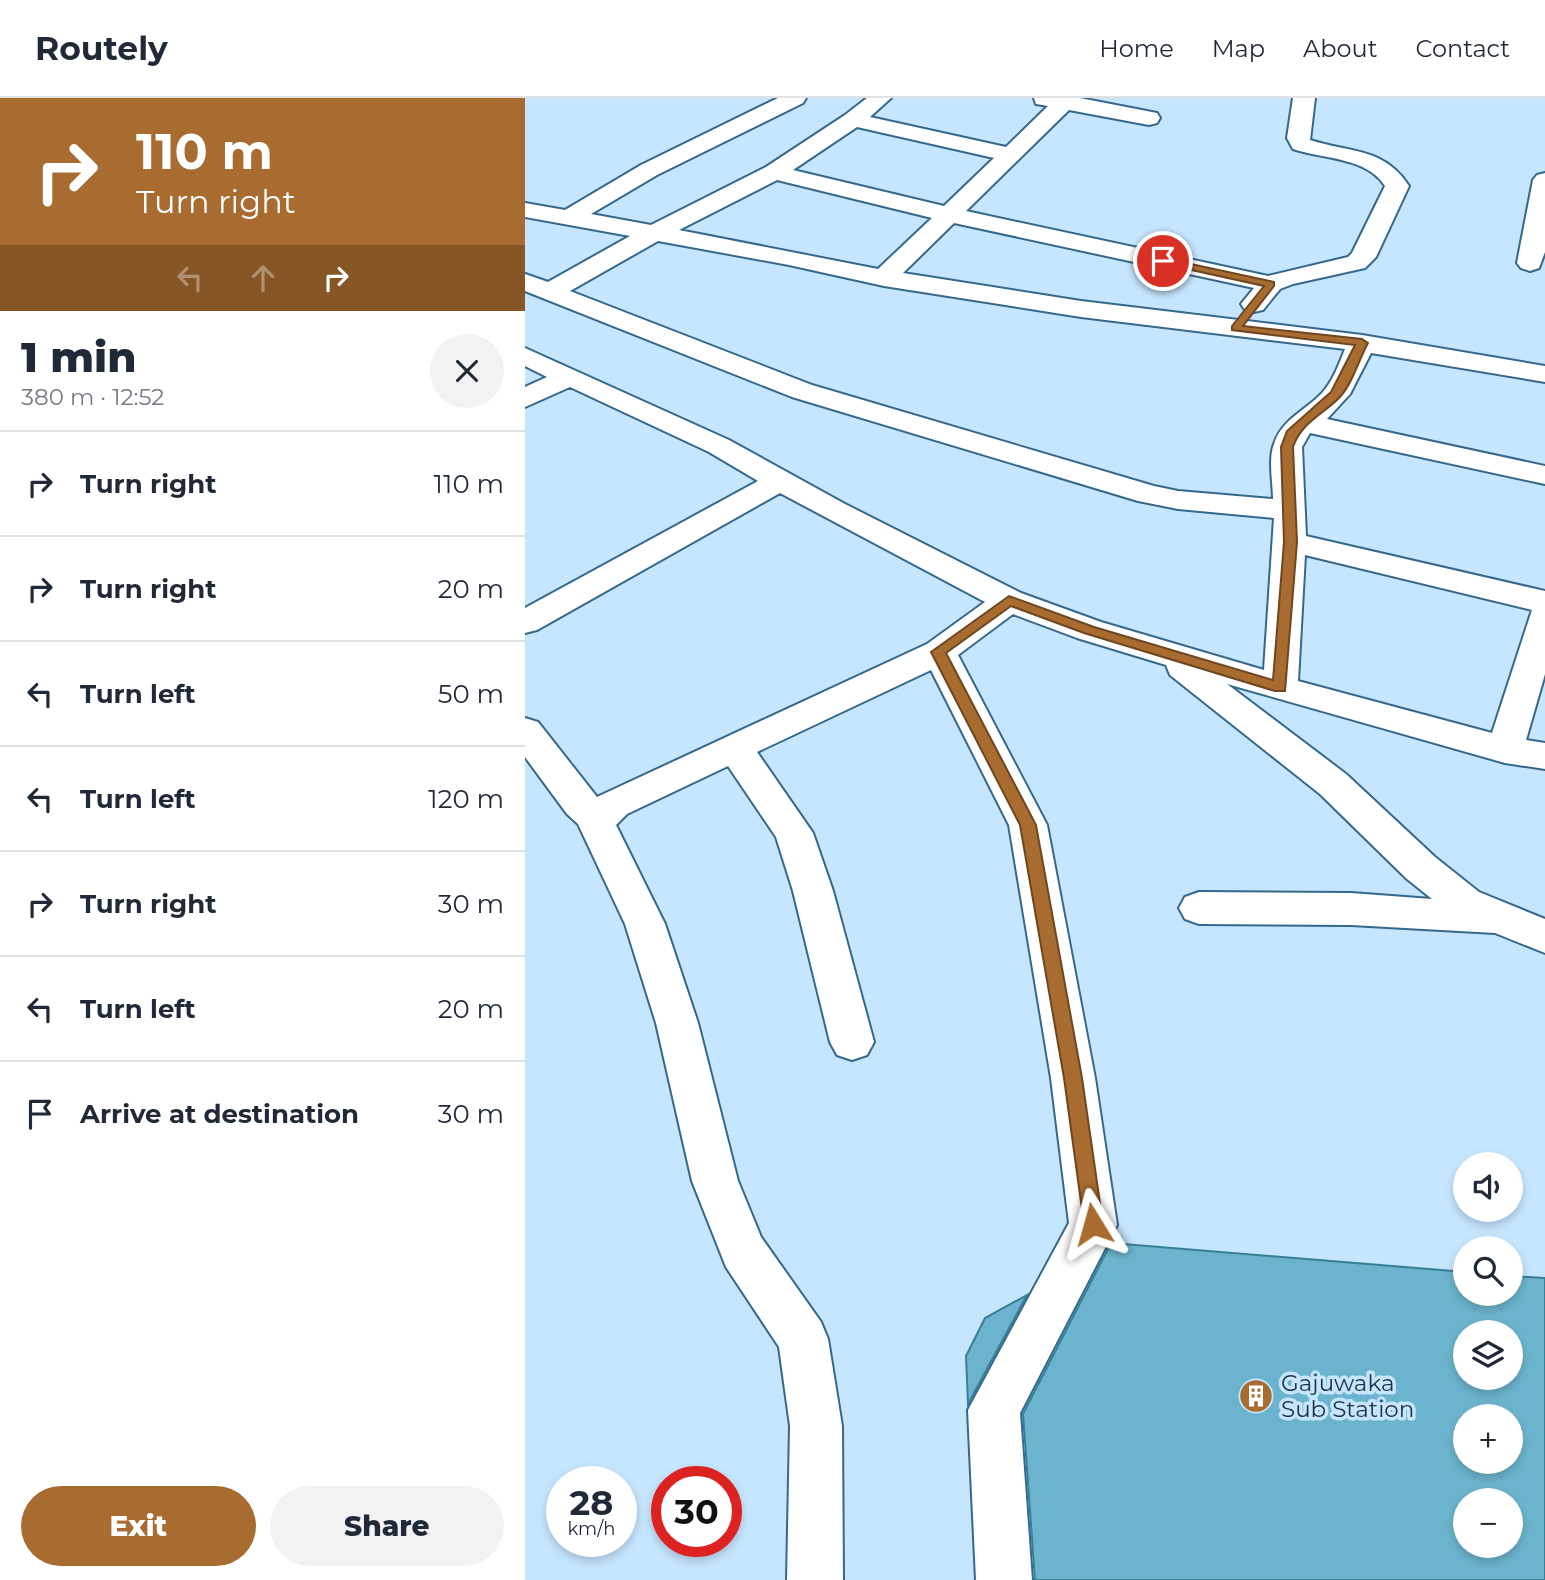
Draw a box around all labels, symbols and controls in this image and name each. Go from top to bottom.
text: Routely [35,28,168,68]
text: Home [1099,34,1174,63]
text: Map [1212,34,1265,63]
text: About [1303,34,1377,63]
text: Contact [1415,34,1510,63]
text: 110 m [136,122,273,181]
icon: right [21,126,112,217]
text: Turn right [136,182,296,221]
pin [1133,231,1193,291]
icon: arrive [1144,242,1182,280]
icon: left [171,259,209,297]
icon: ahead [244,259,282,297]
icon: right [317,259,355,297]
text: 1 min [21,331,137,383]
button: close [430,334,504,408]
text: 380 m · 12:52 [21,383,164,411]
icon: right [21,465,59,503]
text: Turn right [80,468,216,500]
text: 110 m [434,468,504,500]
icon: right [21,570,59,608]
text: Turn right [80,573,216,605]
text: 20 m [438,573,504,605]
icon: left [21,675,59,713]
text: Turn left [80,678,196,710]
text: 50 m [438,678,504,710]
icon: left [21,780,59,818]
text: Turn left [80,783,196,815]
text: 120 m [428,783,504,815]
icon: right [21,885,59,923]
text: Turn right [80,888,216,920]
text: 30 m [438,888,504,920]
icon: left [21,990,59,1028]
text: Turn left [80,993,196,1025]
text: 20 m [438,993,504,1025]
icon: arrive [21,1095,59,1133]
text: Arrive at destination [80,1098,359,1130]
text: 30 m [438,1098,504,1130]
map controls [1453,1152,1523,1558]
button: sound [1453,1152,1523,1222]
position arrow [1056,1187,1130,1261]
button: search [1453,1236,1523,1306]
button: layers [1453,1320,1523,1390]
place label: Gajuwaka Sub Station [1281,1369,1414,1423]
building icon: Gajuwaka Sub Station [1237,1377,1275,1415]
button: + [1453,1404,1523,1474]
speed limit sign: 30 [651,1466,742,1557]
text: 28 [570,1481,613,1524]
button: Exit [21,1486,256,1566]
button: Share [270,1486,504,1566]
button: − [1453,1488,1523,1558]
text: km/h [567,1518,616,1540]

